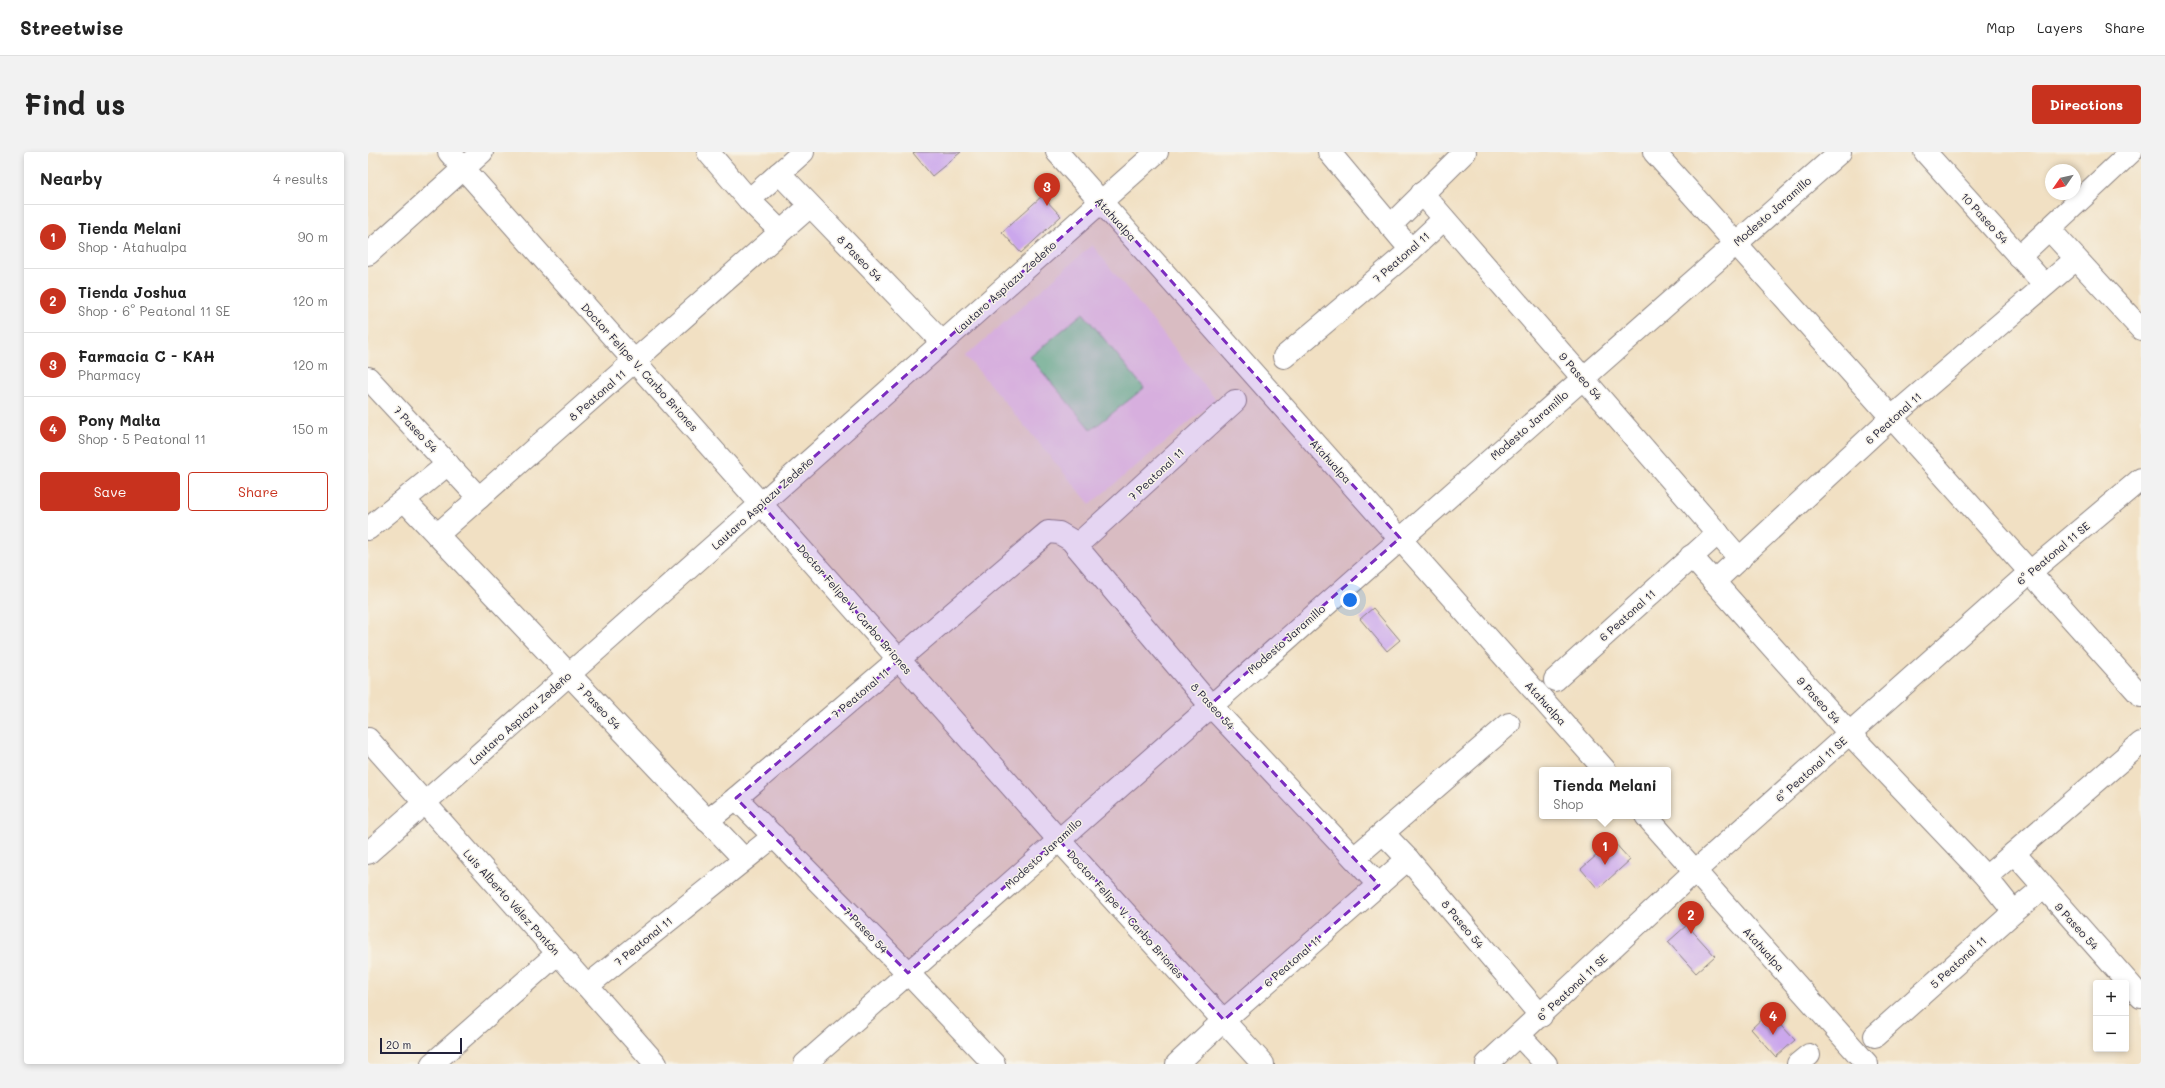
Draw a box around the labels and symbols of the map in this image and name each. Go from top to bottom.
north arrow [2045,164,2081,200]
pin: 3 [1034,173,1060,206]
street label: Modesto Jaramillo [1730,173,1815,249]
street label: 10 Paseo 54 [1958,189,2012,247]
street label: Atahualpa [1092,194,1140,244]
street label: 7 Peatonal 11 [1369,228,1433,286]
street label: 8 Paseo 54 [834,232,886,285]
street label: Lautaro Aspiazu Zedeño [951,237,1059,337]
street label: Doctor Felipe V. Carbo Briones [578,300,702,434]
street label: 9 Paseo 54 [1556,349,1606,403]
street label: 8 Peatonal 11 [565,366,629,424]
street label: Modesto Jaramillo [1487,387,1572,463]
street label: 6 Peatonal 11 [1862,389,1924,447]
street label: 7 Paseo 54 [391,403,442,456]
street label: Atahualpa [1307,436,1355,486]
street label: 7 Peatonal 11 [1125,444,1187,504]
street label: Lautaro Aspiazu Zedeño [708,453,816,553]
street label: 6° Peatonal 11 SE [2013,518,2093,588]
street label: Doctor Felipe V. Carbo Briones [794,541,916,677]
street label: 6 Peatonal 11 [1596,586,1658,644]
your location [1340,590,1360,610]
street label: Modesto Jaramillo [1244,601,1329,677]
street label: 7 Peatonal 11 [828,665,892,721]
street label: Lautaro Aspiazu Zedeño [466,668,574,768]
street label: 9 Paseo 54 [1794,673,1845,727]
street label: Atahualpa [1522,678,1570,728]
street label: 8 Paseo 54 [1188,679,1239,733]
street label: 7 Paseo 54 [574,680,625,733]
street label: 6° Peatonal 11 SE [1772,733,1850,805]
street label: Modesto Jaramillo [1001,814,1085,892]
pin: 1 [1592,832,1618,865]
street label: Luis Alberto Vélez Pontón [460,846,564,958]
street label: Doctor Felipe V. Carbo Briones [1064,847,1188,981]
street label: 8 Paseo 54 [1438,897,1488,952]
street label: 9 Paseo 54 [2052,899,2103,953]
pin: 2 [1678,901,1704,934]
street label: 7 Paseo 54 [840,904,892,957]
street label: 7 Peatonal 11 [611,913,675,969]
street label: Atahualpa [1740,924,1788,974]
street label: 6 Peatonal 11 [1260,932,1324,990]
street label: 5 Peatonal 11 [1927,933,1989,991]
street label: 6° Peatonal 11 SE [1534,950,1610,1024]
pin: 4 [1760,1002,1786,1035]
scale bar [380,1036,462,1055]

